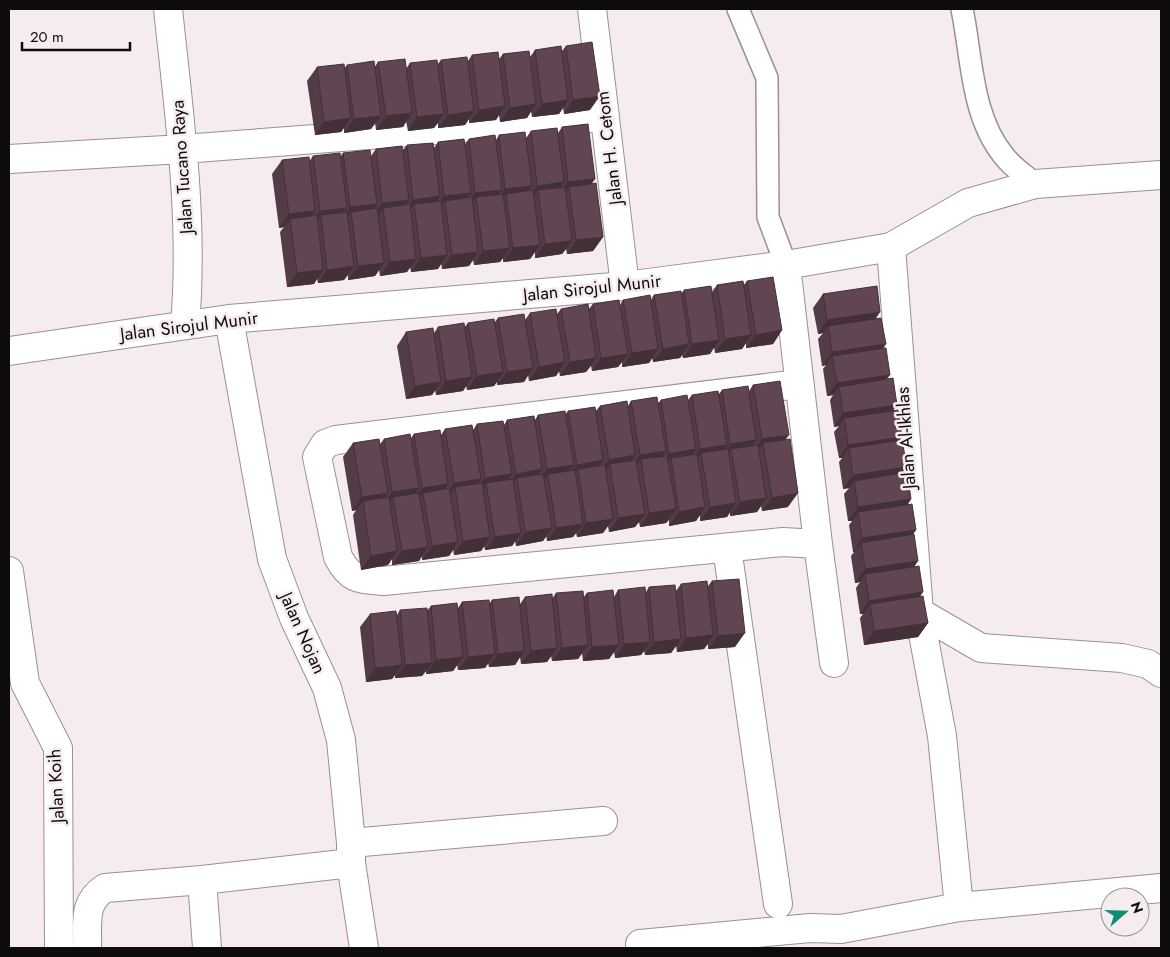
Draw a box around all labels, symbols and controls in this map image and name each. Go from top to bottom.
scale bar [22,20,130,52]
text: 20 m [30,26,64,48]
street label: Jalan H. Cetom [589,90,629,208]
street label: Jalan Tucano Raya [164,99,200,237]
street label: Jalan Sirojul Munir [520,268,663,308]
street label: Jalan Sirojul Munir [117,305,260,348]
street label: Jalan Al-Ikhlas [889,386,923,492]
street label: Jalan Nojan [273,586,333,678]
street label: Jalan Koih [41,748,71,826]
north arrow [1100,887,1150,937]
text: N [1126,899,1149,916]

